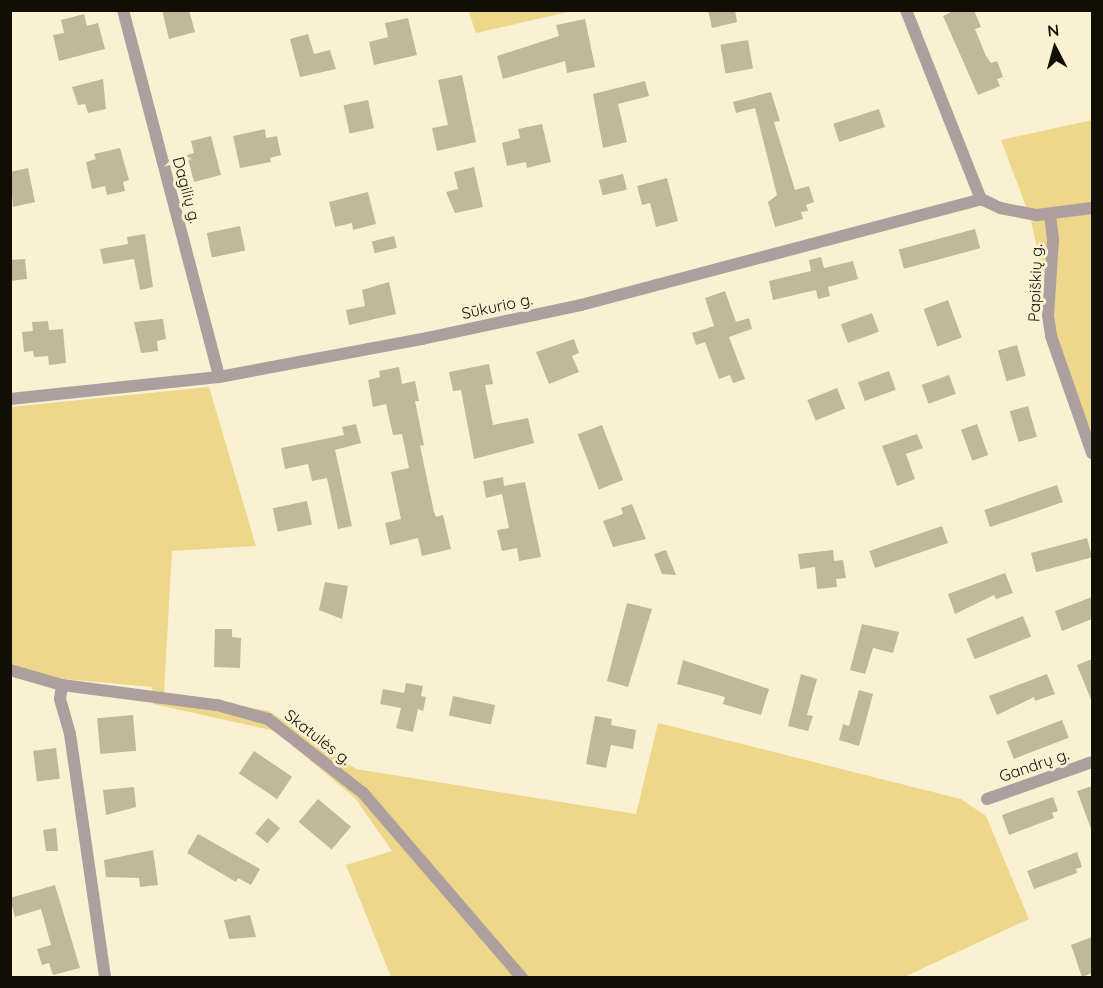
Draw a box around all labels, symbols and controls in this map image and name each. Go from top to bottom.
north arrow [1025,18,1085,78]
text: N [1046,20,1060,41]
street label: Dagilių g. [169,155,205,225]
street label: Papiškių g. [1024,244,1046,322]
street label: Sūkurio g. [460,289,534,323]
street label: Skatulės g. [281,705,355,769]
street label: Gandrų g. [997,744,1071,786]

